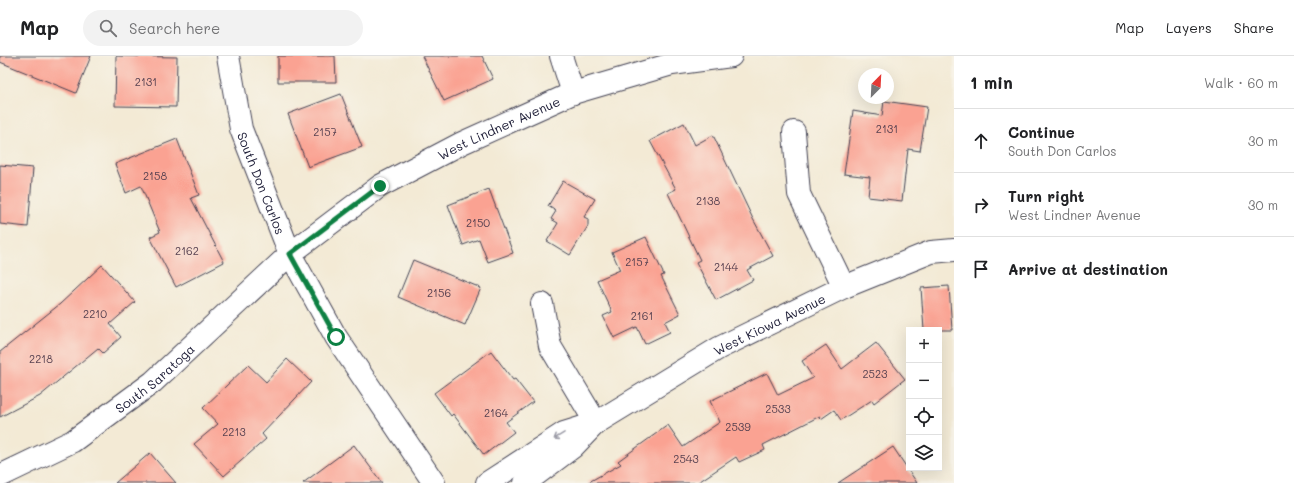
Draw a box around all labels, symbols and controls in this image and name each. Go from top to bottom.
search box [83,10,363,46]
text: Map [20,15,59,40]
icon: search [97,17,119,39]
text: Search here [129,18,220,38]
text: Map [1115,18,1144,37]
text: Layers [1166,18,1212,37]
text: Share [1234,18,1274,37]
north arrow [858,68,894,104]
text: 1 min [970,71,1013,93]
house number: 2131 [135,74,157,89]
text: Walk · 60 m [1204,74,1278,91]
street label: West Lindner Avenue [434,92,562,163]
house number: 2131 [876,121,898,136]
text: Continue [1008,122,1075,142]
house number: 2157 [313,124,337,139]
street label: South Don Carlos [234,129,290,237]
icon: ahead [970,130,992,152]
text: 30 m [1248,132,1278,149]
text: South Don Carlos [1008,142,1117,159]
house number: 2158 [143,168,167,183]
route end [371,177,389,195]
text: Turn right [1008,186,1085,206]
house number: 2138 [696,193,720,208]
icon: right [970,194,992,216]
text: 30 m [1248,196,1278,213]
text: West Lindner Avenue [1008,206,1141,223]
house number: 2150 [466,215,490,230]
house number: 2162 [175,243,199,258]
house number: 2157 [625,254,649,269]
icon: arrive [970,258,992,280]
house number: 2144 [714,259,739,274]
text: Arrive at destination [1008,259,1168,279]
house number: 2156 [427,285,451,300]
street label: West Kiowa Avenue [710,289,828,358]
house number: 2210 [83,306,107,321]
house number: 2161 [631,308,653,323]
map controls [906,327,942,471]
button: + [906,327,942,363]
route start [327,328,345,346]
street label: South Saratoga [111,340,197,416]
house number: 2218 [29,351,53,366]
button: − [906,363,942,399]
house number: 2523 [862,366,888,381]
button: locate [906,399,942,435]
house number: 2533 [765,401,791,416]
house number: 2164 [484,405,509,420]
house number: 2539 [725,419,751,434]
house number: 2213 [222,424,246,439]
one-way arrow [554,432,565,440]
button: layers [906,435,942,471]
house number: 2543 [673,451,699,466]

